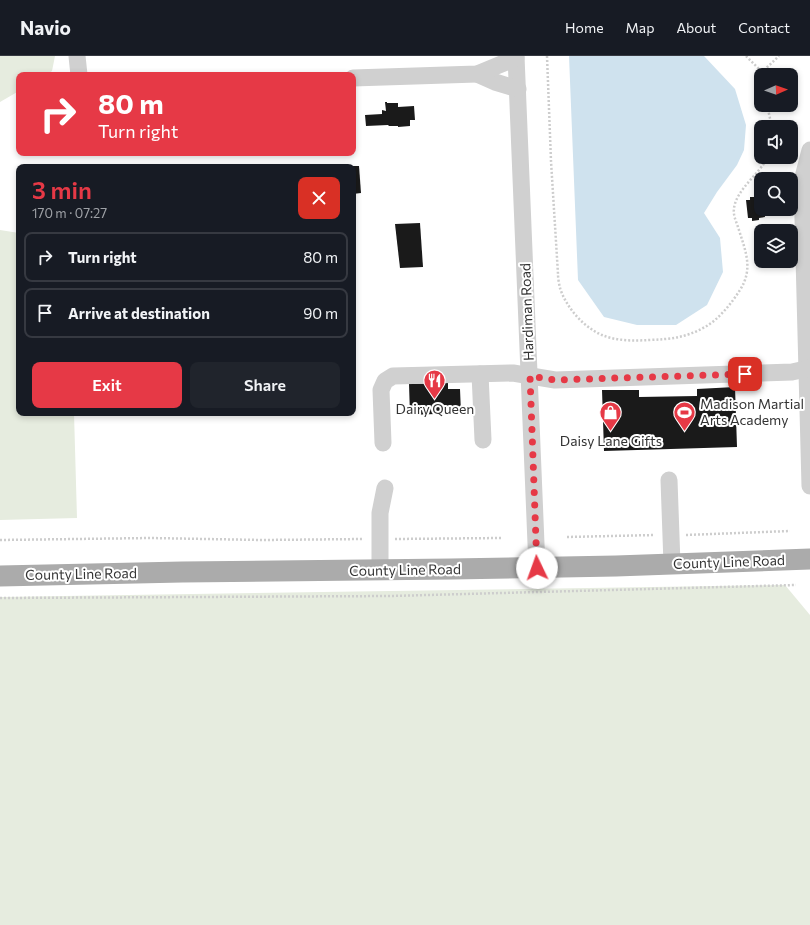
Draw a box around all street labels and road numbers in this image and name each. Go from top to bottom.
street label: Hardiman Road [516,263,537,361]
street label: County Line Road [673,551,785,572]
street label: County Line Road [349,560,461,579]
street label: County Line Road [25,564,137,583]

